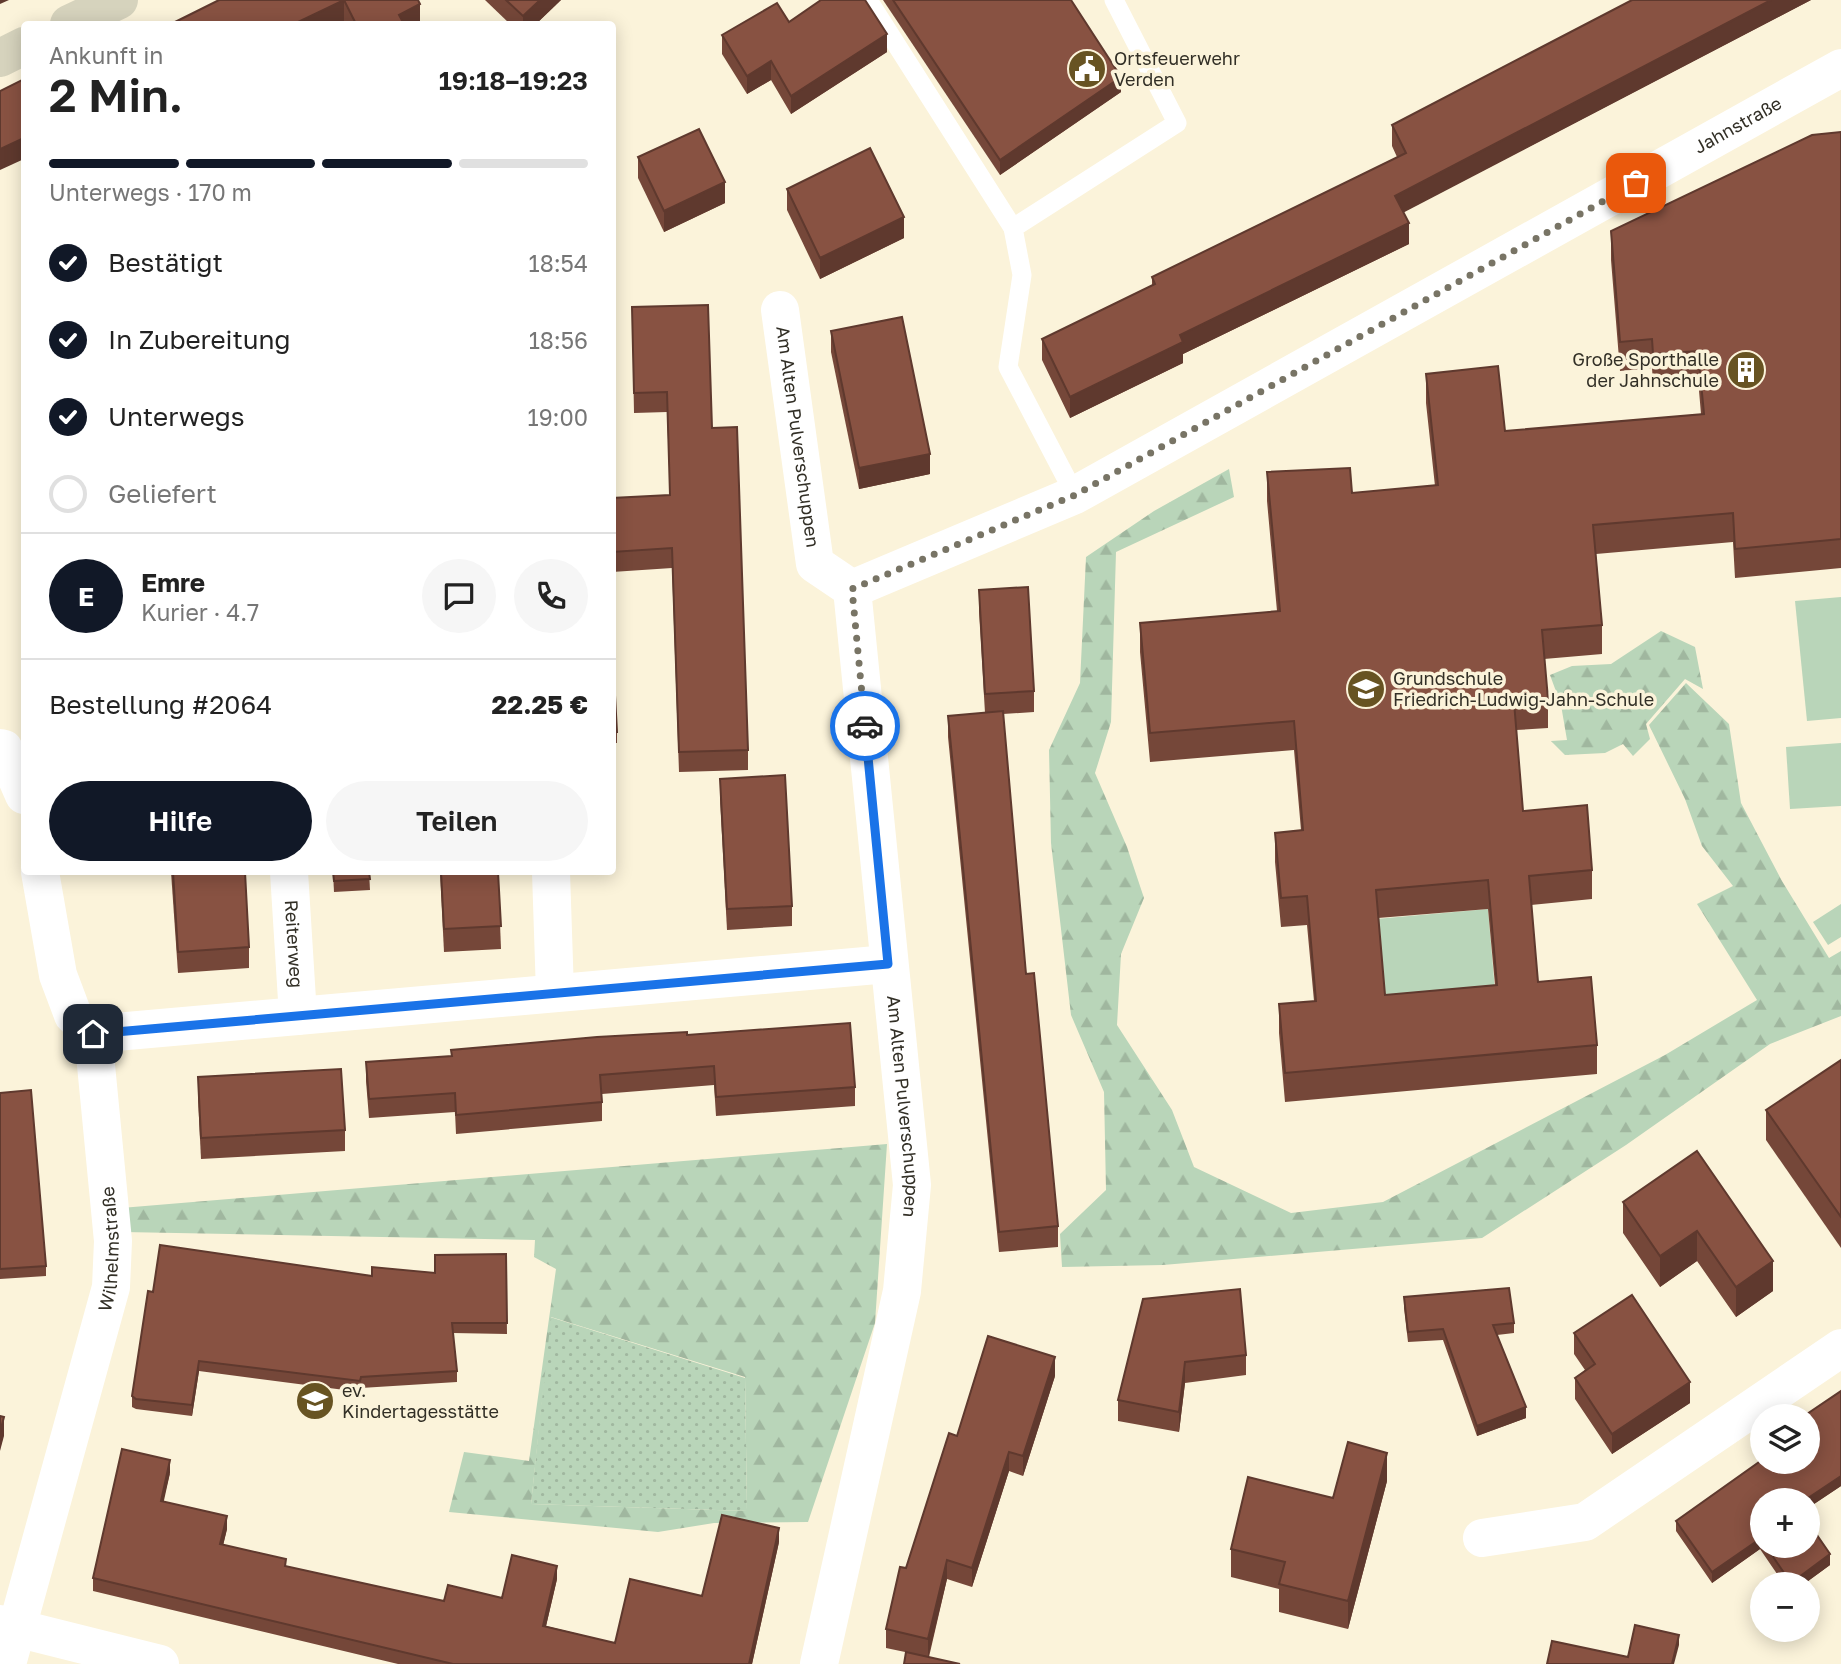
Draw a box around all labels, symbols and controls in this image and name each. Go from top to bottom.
text: Ankunft in [49,41,164,69]
place label: Ortsfeuerwehr Verden [1114,47,1240,90]
public building icon: Ortsfeuerwehr Verden [1066,48,1108,90]
text: 19:18–19:23 [439,65,588,96]
text: 2 Min. [49,67,183,122]
street label: Jahnstraße [1690,91,1785,158]
pin [1606,153,1666,213]
icon: bag [1617,164,1655,202]
text: Unterwegs · 170 m [49,178,252,206]
icon: check [49,244,87,282]
text: Bestätigt [108,247,223,278]
text: 18:54 [529,249,588,277]
icon: check [49,321,87,359]
text: In Zubereitung [108,324,291,355]
street label: Am Alten Pulverschuppen [772,325,825,549]
text: 18:56 [529,326,588,354]
place label: Große Sporthalle der Jahnschule [1572,348,1719,391]
building icon: Große Sporthalle der Jahnschule [1725,349,1767,391]
icon: check [49,398,87,436]
text: Unterwegs [108,401,245,432]
text: 19:00 [528,403,588,431]
text: Geliefert [108,478,217,509]
button: chat [422,559,496,633]
button: phone [514,559,588,633]
text: Emre [141,567,205,598]
text: E [78,581,94,612]
text: Kurier · 4.7 [141,598,259,626]
place label: Grundschule Friedrich-Ludwig-Jahn-Schule [1393,667,1654,710]
school or university icon: Grundschule Friedrich-Ludwig-Jahn-Schule [1345,668,1387,710]
text: Bestellung #2064 [49,689,272,720]
text: 22.25 € [491,689,588,720]
courier [830,691,900,761]
icon: car [846,707,884,745]
button: Hilfe [49,781,312,861]
button: Teilen [326,781,588,861]
street label: Reiterweg [281,899,308,989]
street label: Am Alten Pulverschuppen [883,994,924,1219]
pin [63,1004,123,1064]
icon: home [74,1015,112,1053]
street label: Wilhelmstraße [93,1186,123,1314]
place label: ev. Kindertagesstätte [342,1379,499,1422]
school or university icon: ev. Kindertagesstätte [294,1380,336,1422]
map controls [1750,1404,1820,1642]
button: layers [1750,1404,1820,1474]
button: + [1750,1488,1820,1558]
button: − [1750,1572,1820,1642]

